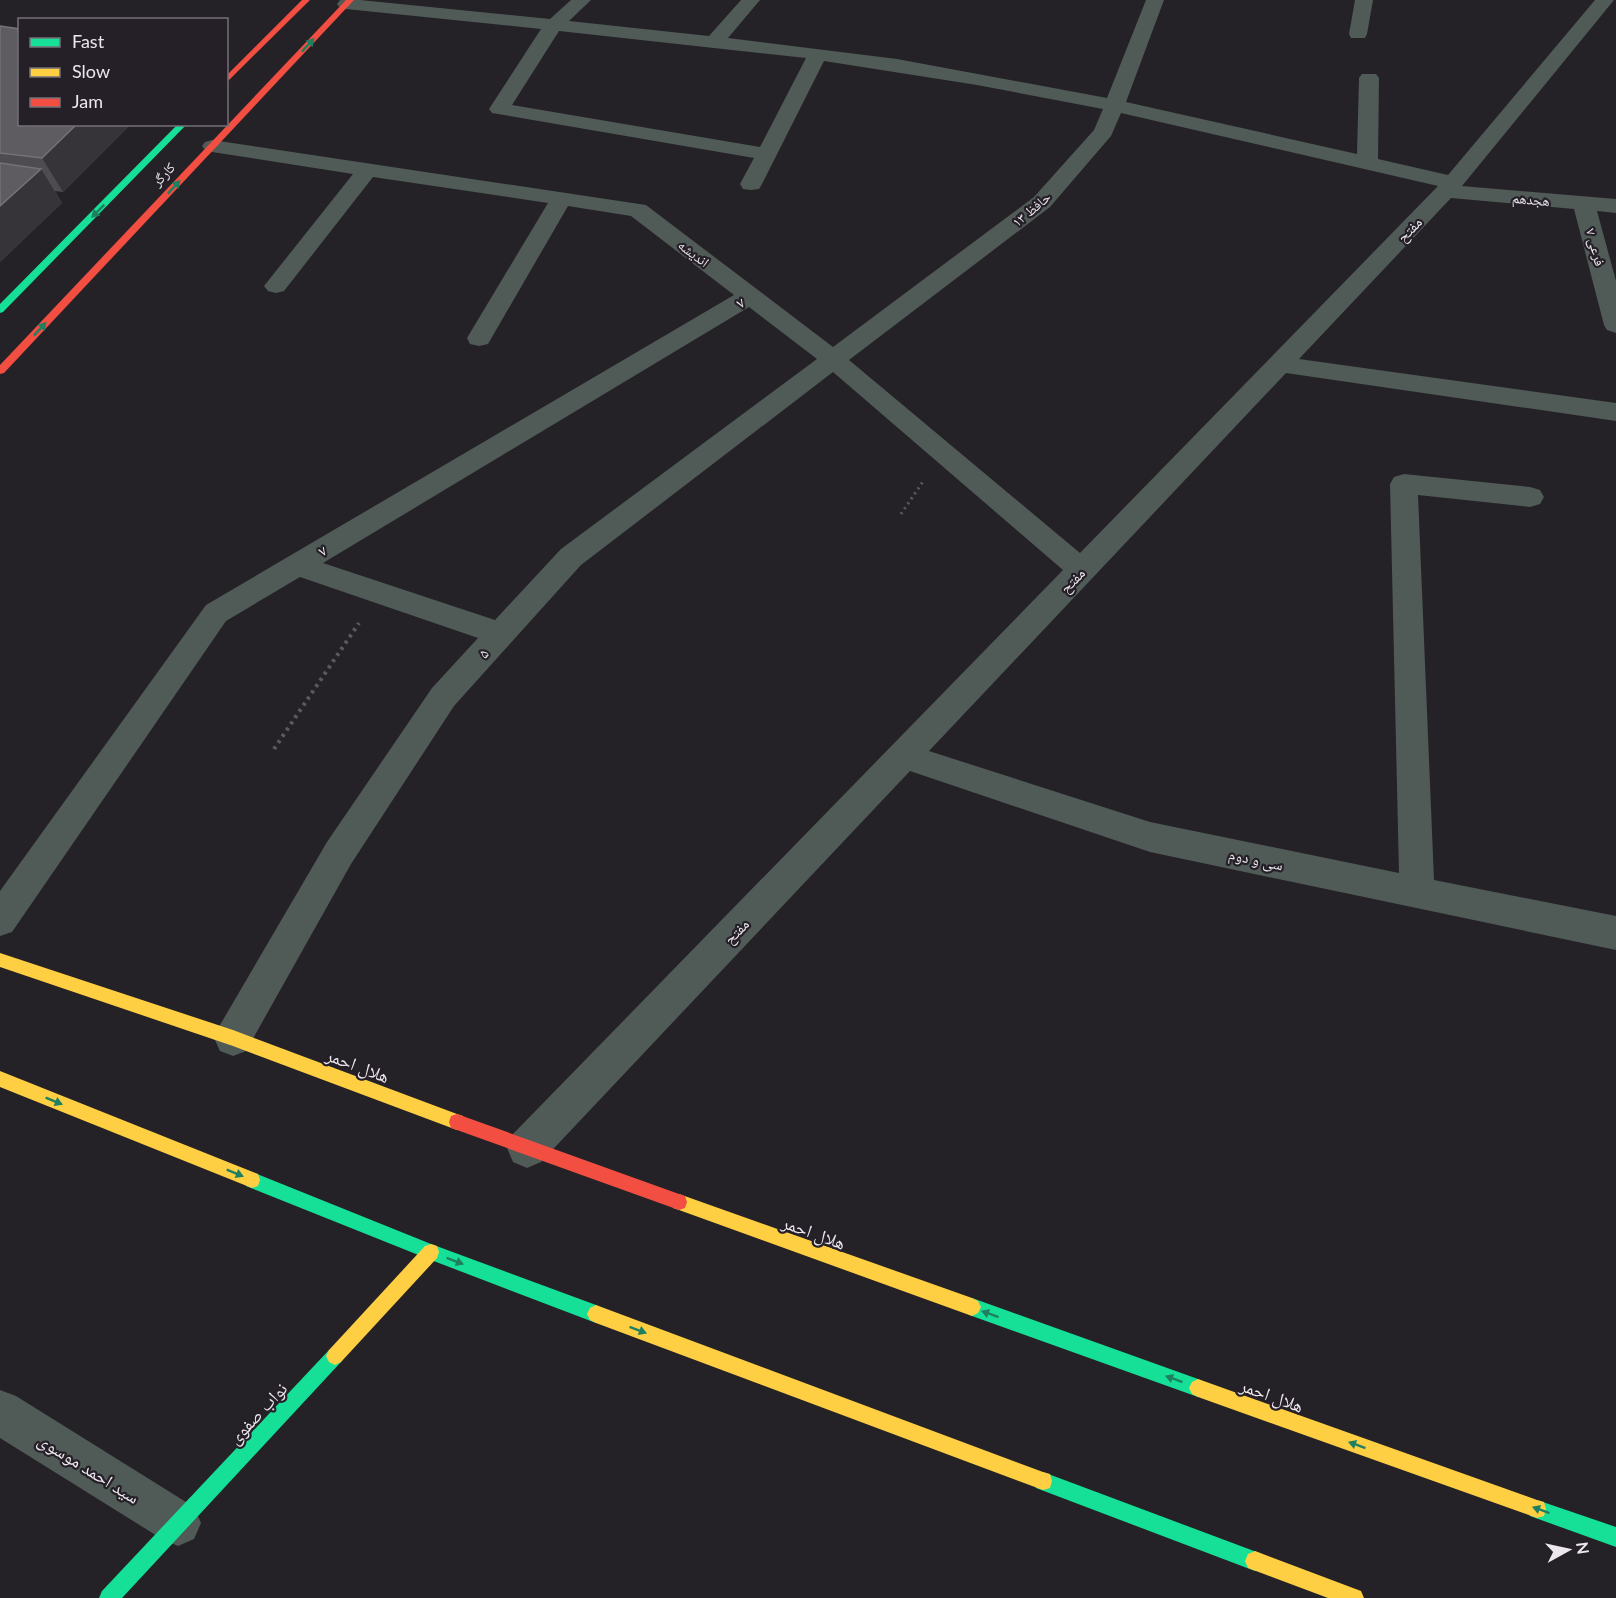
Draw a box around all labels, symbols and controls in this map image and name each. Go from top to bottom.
legend [18,18,228,126]
text: Fast [72,30,105,52]
one-way arrow [301,38,314,53]
text: Slow [72,60,110,82]
text: Jam [72,90,103,112]
street label: کارگر [147,158,179,191]
one-way arrow [167,179,181,194]
street label: حافظ ۱۳ [1008,188,1054,230]
street label: هجدهم [1511,189,1550,211]
one-way arrow [91,203,105,217]
street label: مفتح [1393,213,1427,247]
street label: فرعی ۷ [1582,226,1609,268]
street label: اندیشه [675,236,713,270]
street label: ۷ [732,292,748,311]
one-way arrow [33,321,47,336]
street label: ۷ [314,540,330,559]
street label: مفتح [1056,564,1090,598]
street label: ۵ [474,644,492,662]
street label: سی و دوم [1227,844,1285,876]
street label: مفتح [720,915,754,949]
street label: هلال احمر [322,1043,393,1088]
one-way arrow [46,1096,64,1106]
one-way arrow [226,1169,244,1179]
street label: هلال احمر [778,1210,849,1255]
one-way arrow [446,1257,464,1267]
one-way arrow [981,1308,999,1318]
one-way arrow [629,1326,647,1335]
street label: هلال احمر [1236,1373,1307,1418]
one-way arrow [1165,1374,1183,1384]
street label: نواب صفوی [223,1377,292,1449]
street label: سید احمد موسوی [34,1428,144,1509]
one-way arrow [1348,1439,1366,1449]
one-way arrow [1532,1505,1550,1515]
north arrow [1538,1520,1598,1580]
text: N [1573,1540,1594,1555]

